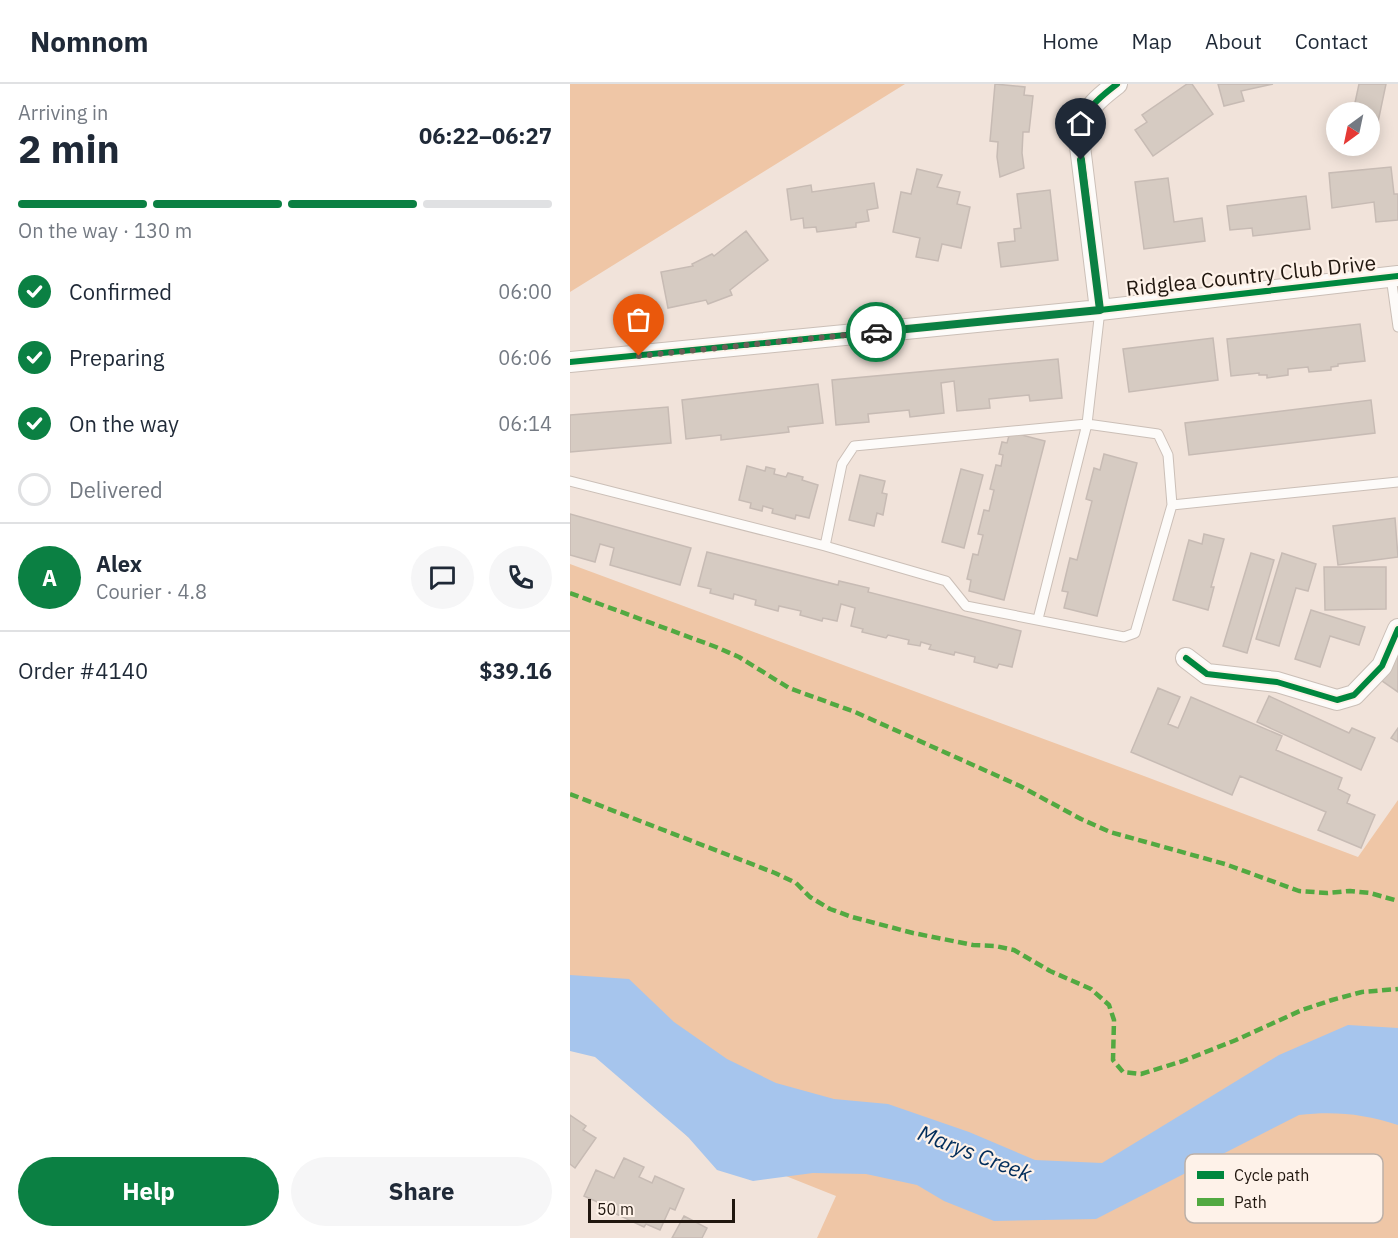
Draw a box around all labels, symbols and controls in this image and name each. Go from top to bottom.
text: Nomnom [30,23,149,60]
text: Home [1042,27,1099,55]
text: Map [1132,27,1172,55]
text: About [1205,27,1262,55]
text: Contact [1295,27,1368,55]
pin [1055,98,1106,160]
text: Arriving in [18,99,108,126]
north arrow [1326,102,1380,156]
map controls [1326,102,1380,156]
icon: home [1064,107,1097,140]
text: 06:22–06:27 [419,121,552,150]
text: 2 min [18,123,120,174]
text: On the way · 130 m [18,217,192,244]
street label: Ridglea Country Club Drive [1124,248,1377,302]
icon: check [18,275,51,308]
text: Confirmed [69,277,172,306]
text: 06:00 [498,278,552,305]
pin [613,294,664,356]
courier [846,302,906,362]
icon: bag [622,303,655,336]
icon: car [860,316,893,349]
icon: check [18,341,51,374]
text: Preparing [69,343,164,372]
text: 06:06 [498,344,552,371]
icon: check [18,407,51,440]
text: On the way [69,409,179,438]
text: 06:14 [498,410,552,437]
text: Delivered [69,475,163,504]
button: chat [411,546,474,609]
button: phone [489,546,552,609]
text: Alex [96,549,142,578]
text: A [42,563,57,592]
text: Courier · 4.8 [96,578,207,605]
text: Order #4140 [18,656,148,685]
text: $39.16 [479,656,552,685]
water label: Marys Creek [914,1118,1037,1188]
legend [1185,1154,1383,1223]
button: Help [18,1157,279,1226]
button: Share [291,1157,552,1226]
text: Cycle path [1234,1165,1309,1185]
text: Path [1234,1192,1267,1212]
scale bar [588,1196,735,1224]
text: 50 m [597,1199,634,1219]

